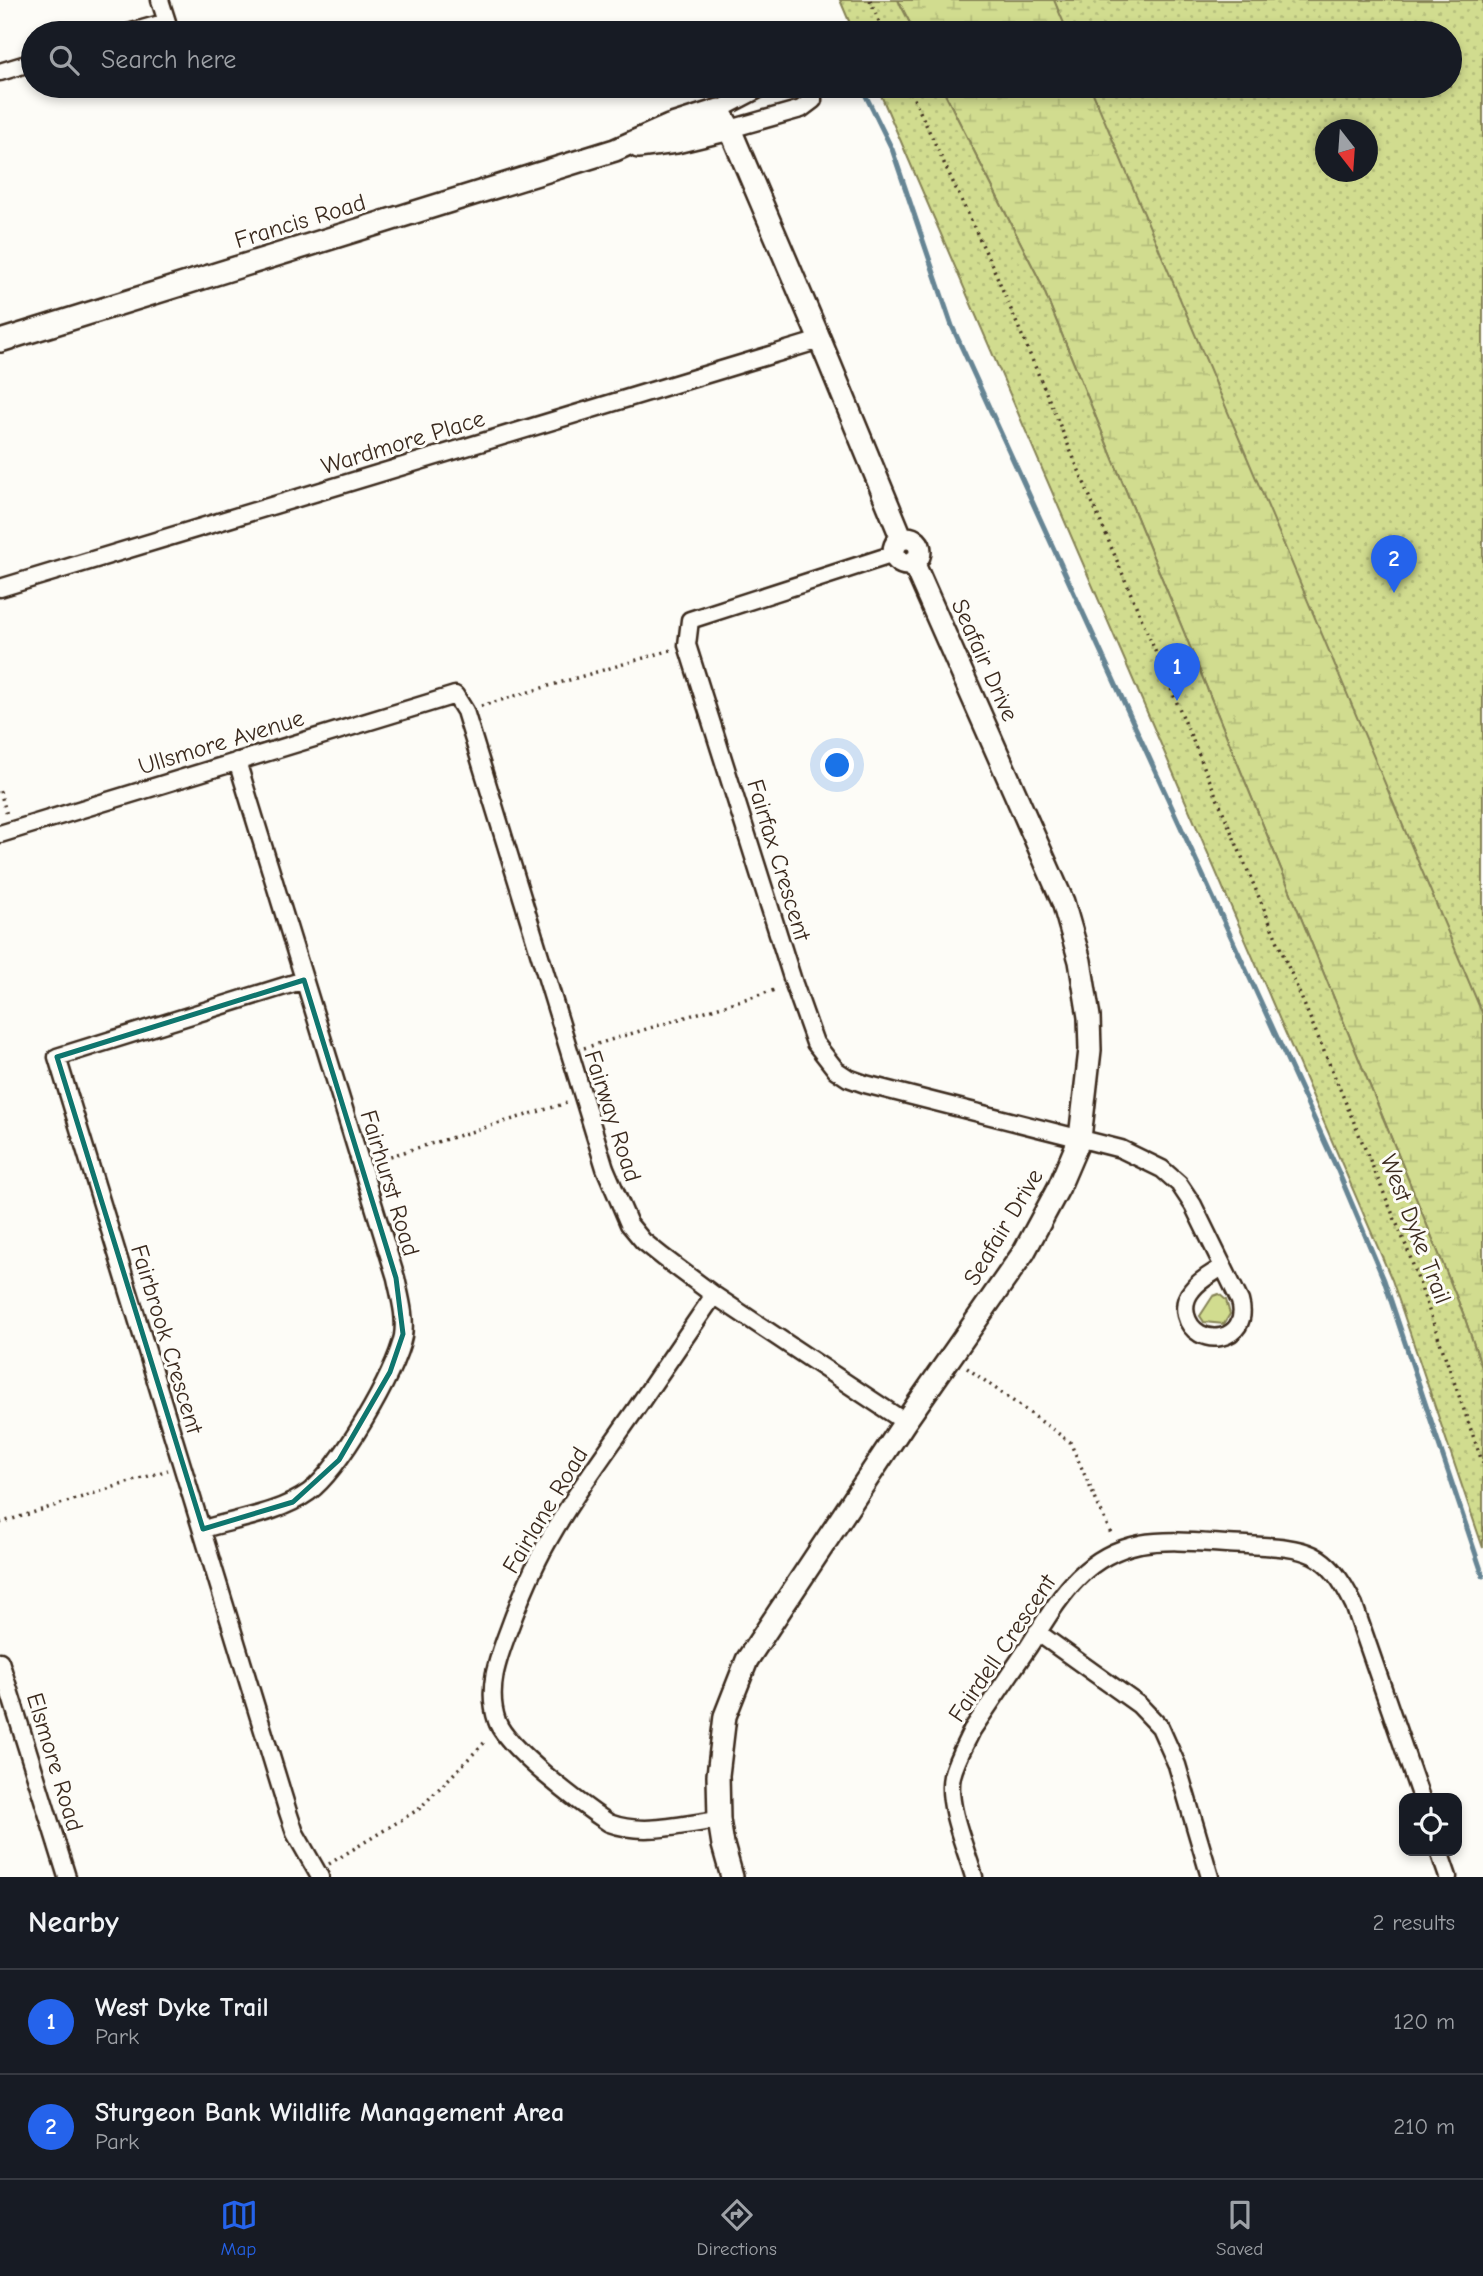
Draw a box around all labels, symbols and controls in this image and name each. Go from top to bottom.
search box [21,21,1462,98]
icon: search [45,41,83,79]
text: Search here [101,45,236,75]
north arrow [1315,119,1378,182]
street label: Francis Road [231,188,369,254]
street label: Wardmore Place [318,404,488,480]
pin: 2 [1371,535,1417,593]
street label: Seafair Drive [946,594,1024,726]
pin: 1 [1154,643,1200,701]
street label: Ullsmore Avenue [135,703,307,781]
your location [820,748,854,782]
street label: Fairfax Crescent [741,776,817,945]
street label: Fairway Road [579,1047,647,1185]
street label: Fairhurst Road [355,1107,425,1259]
street label: West Dyke Trail [1375,1150,1457,1308]
street label: Seafair Drive [957,1164,1049,1290]
street label: Fairbrook Crescent [125,1241,209,1438]
street label: Fairlane Road [496,1442,594,1578]
street label: Fairdell Crescent [942,1568,1062,1727]
street label: Elsmore Road [21,1689,89,1835]
map controls [1399,1793,1462,1856]
button: locate [1399,1793,1462,1856]
text: Nearby [28,1905,119,1940]
text: 2 results [1373,1909,1455,1936]
text: West Dyke Trail [95,1993,269,2023]
text: 1 [46,2008,56,2035]
text: 120 m [1393,2008,1455,2035]
text: Park [95,2023,139,2050]
text: Sturgeon Bank Wildlife Management Area [95,2098,564,2128]
text: 2 [45,2113,57,2140]
text: 210 m [1393,2113,1455,2140]
text: Park [95,2128,139,2155]
tab: Map [220,2196,258,2260]
tab: Directions [697,2196,777,2260]
tab: Saved [1216,2196,1263,2260]

